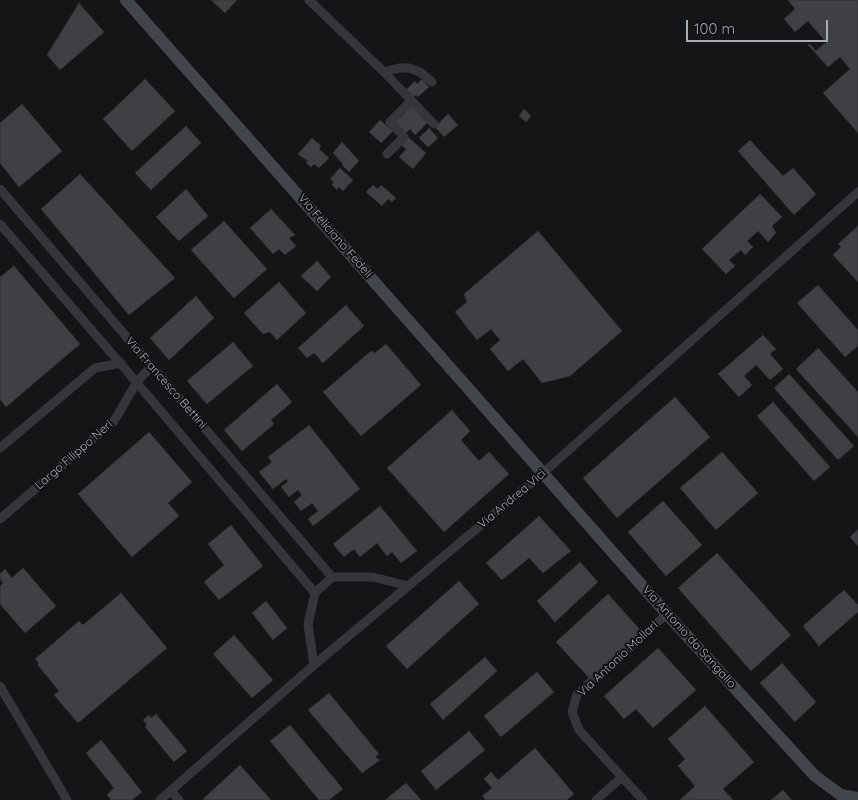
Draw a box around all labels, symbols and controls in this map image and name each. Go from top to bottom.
scale bar [688,10,830,42]
text: 100 m [694,19,735,38]
street label: Via Feliciano Fedeli [295,191,375,281]
street label: Via Francesco Bettini [122,334,210,432]
street label: Largo Filippo Neri [32,417,116,493]
street label: Via Andrea Vici [475,466,549,532]
street label: Via Antonio da Sangallo [639,583,739,691]
street label: Via Antonio Mollari [575,618,661,700]

